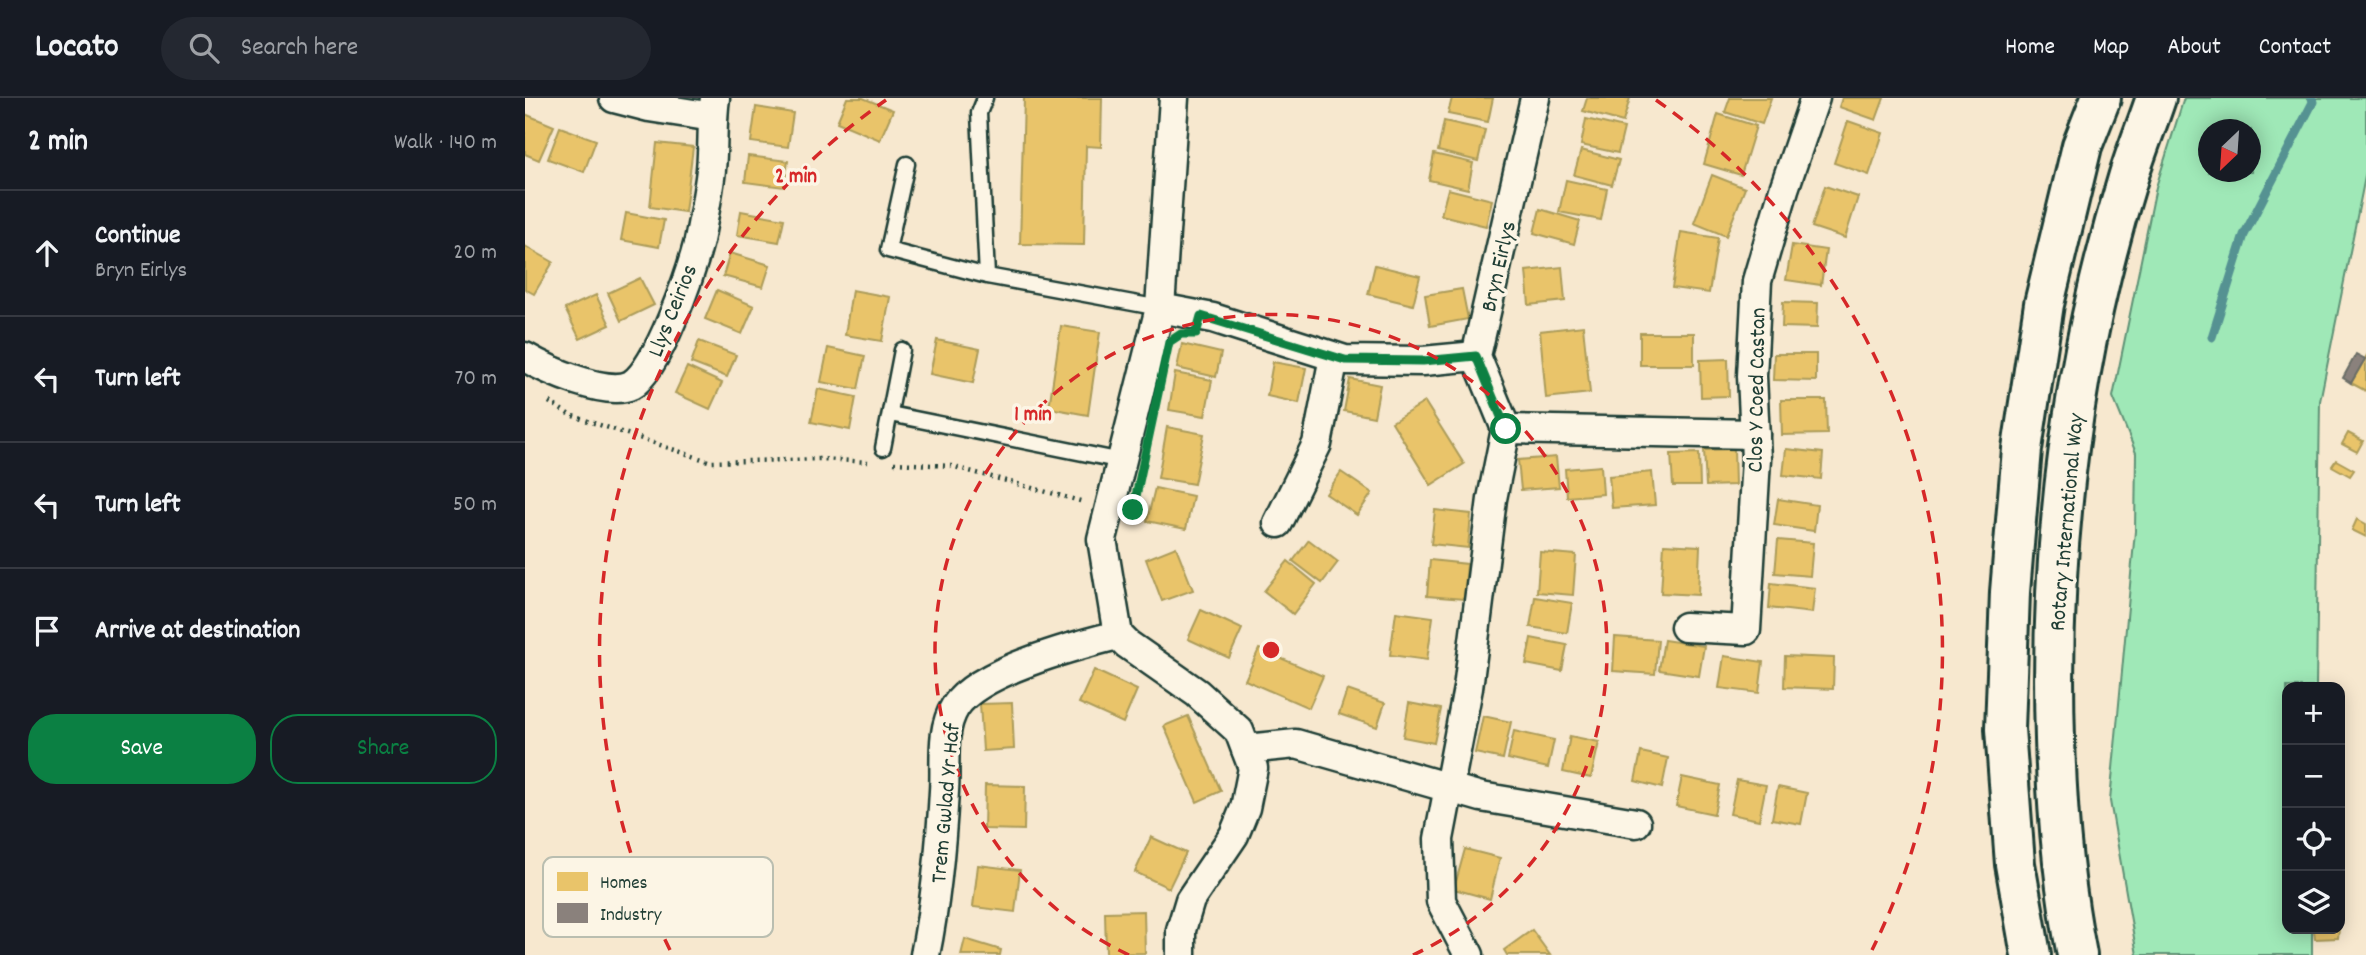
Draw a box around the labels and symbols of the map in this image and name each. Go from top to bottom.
north arrow [2198,119,2261,182]
text: 2 min [775,163,817,193]
street label: Bryn Eirlys [1474,218,1527,315]
street label: Llys Ceirios [641,260,708,363]
street label: Clos Y Coed Castan [1741,307,1776,473]
text: 1 min [1014,401,1052,431]
street label: Rotary International Way [2043,411,2095,633]
route start [1490,413,1521,444]
route end [1117,494,1148,525]
centre of rings [1259,638,1283,662]
street label: Trem Gwlad Yr Haf [924,721,971,885]
legend [543,857,773,937]
text: Homes [600,871,648,898]
text: Industry [600,903,662,930]

